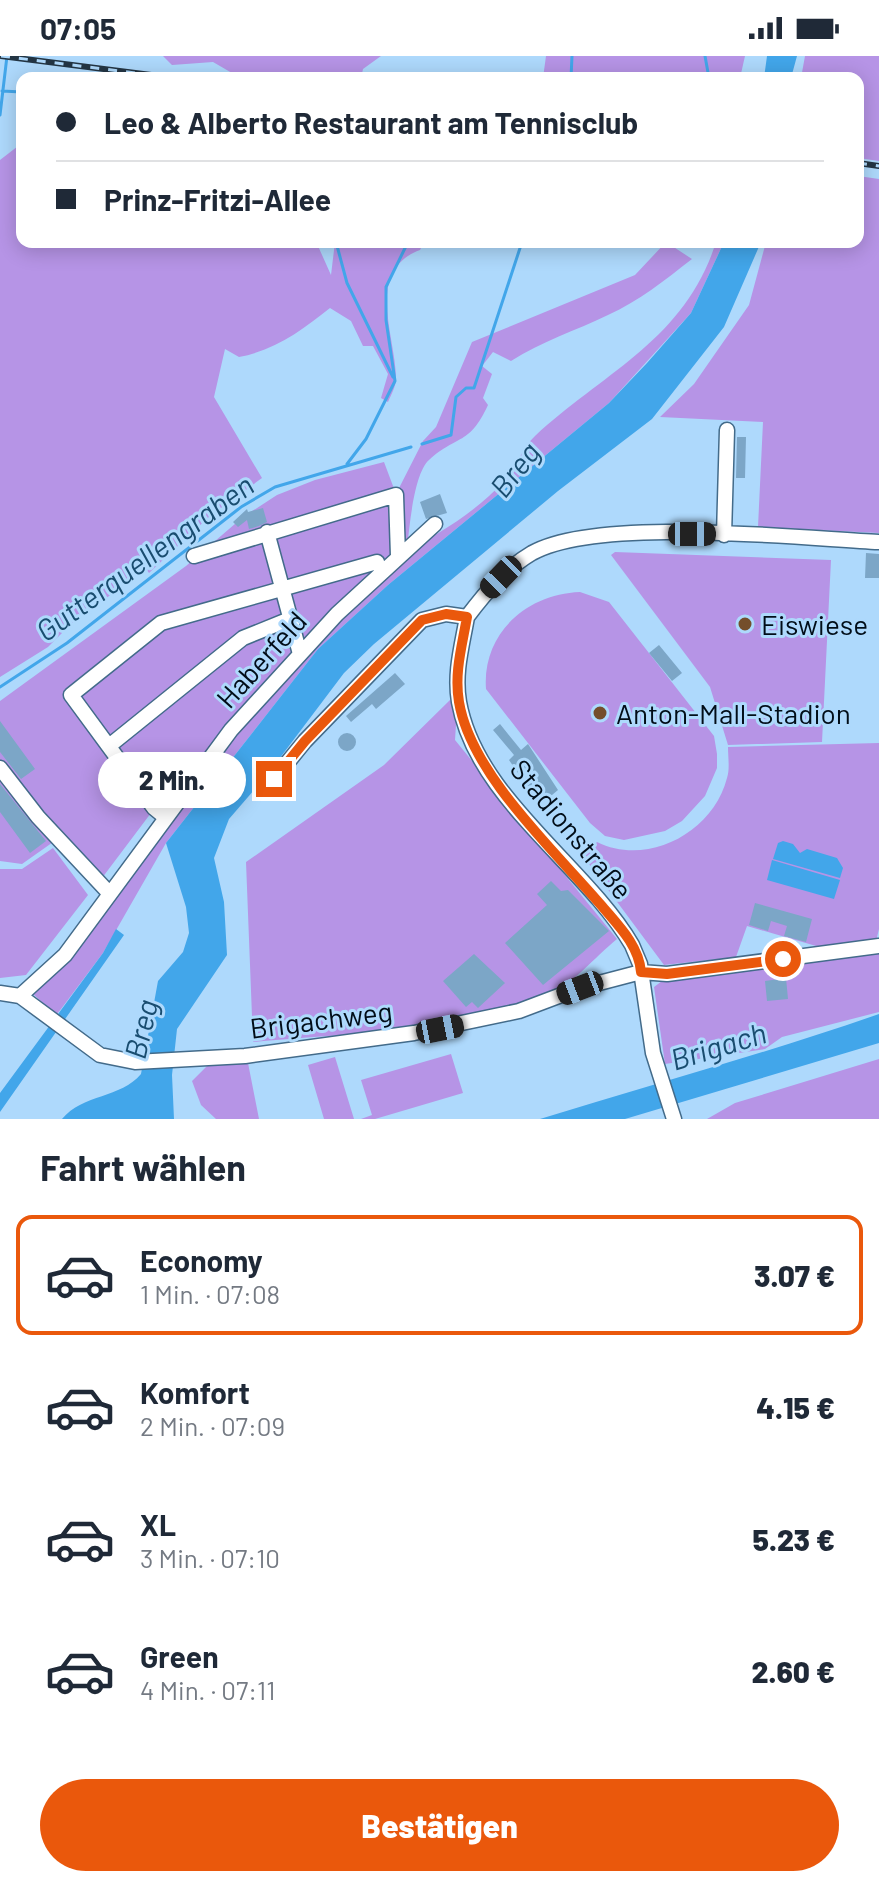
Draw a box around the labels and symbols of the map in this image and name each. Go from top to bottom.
water label: Breg [481,434,547,504]
water label: Gutterquellengraben [28,466,260,648]
car [668,522,716,546]
car [476,551,526,603]
street label: Haberfeld [209,604,313,714]
place label: Eiswiese [761,607,868,641]
marker: Eiswiese [736,615,754,633]
place label: Anton-Mall-Stadion [616,696,851,730]
marker: Anton-Mall-Stadion [591,704,609,722]
callout: 2 Min. [98,751,246,807]
street label: Stadionstraße [504,752,640,906]
route end [256,761,292,797]
route start [765,941,801,977]
car [553,968,607,1008]
street label: Brigachweg [248,993,394,1045]
water label: Breg [116,996,164,1062]
car [414,1013,466,1045]
water label: Brigach [666,1013,770,1077]

